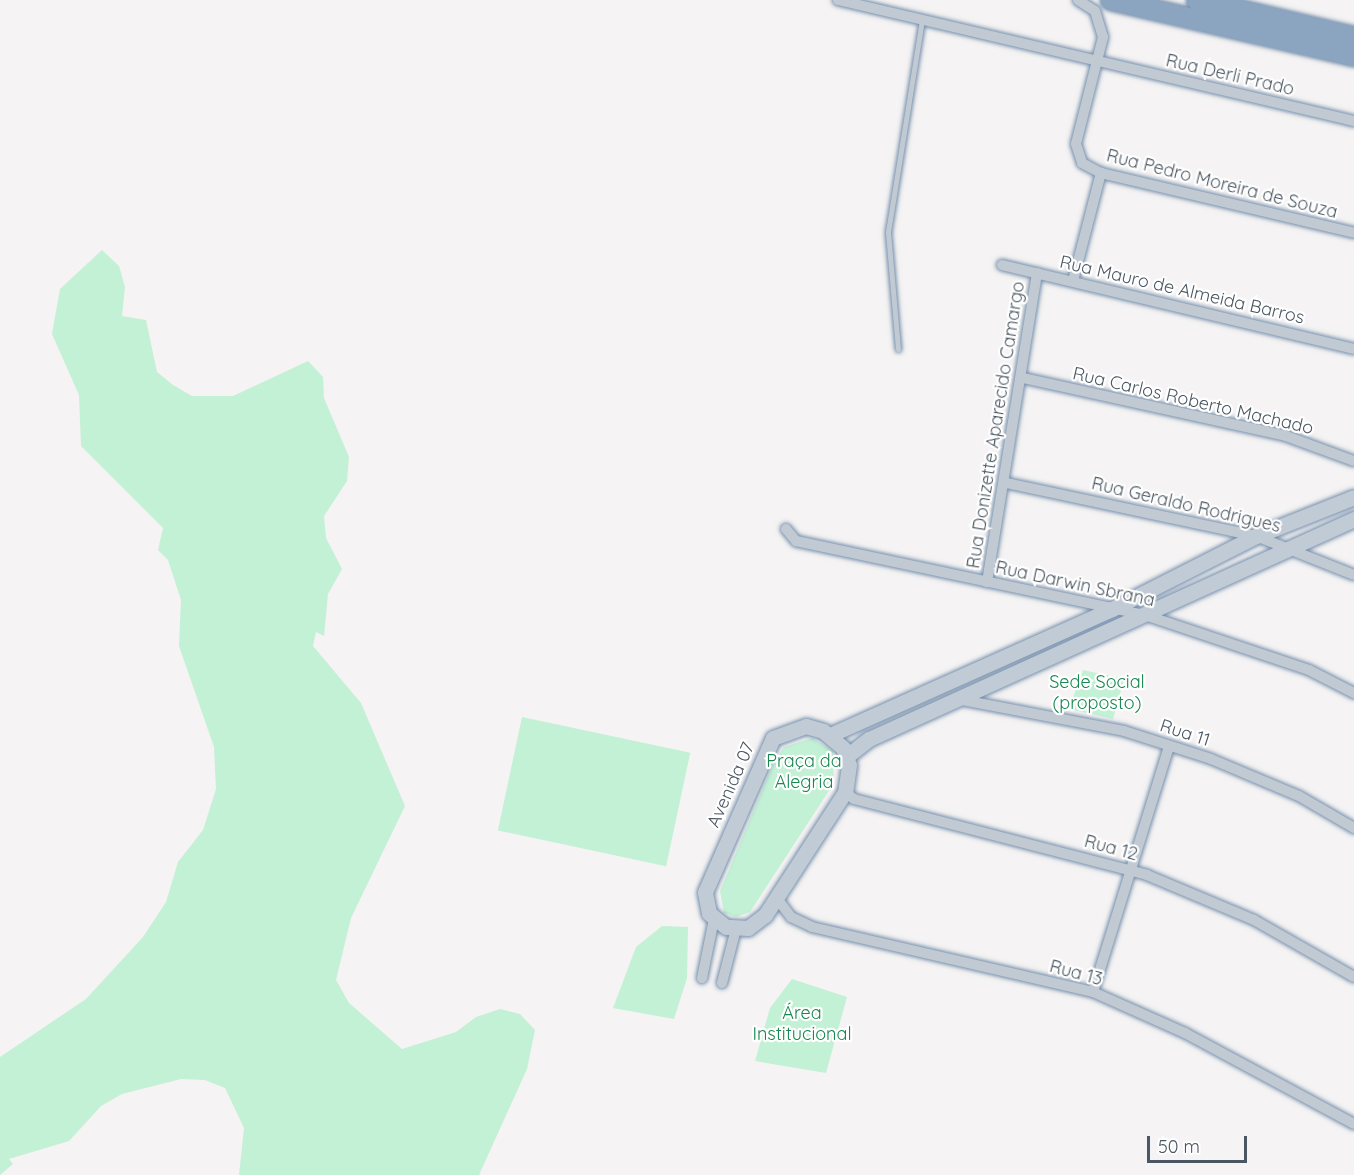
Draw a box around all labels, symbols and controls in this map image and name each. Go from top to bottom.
street label: Rua Derli Prado [1164,50,1296,100]
street label: Rua Pedro Moreira de Souza [1104,145,1340,223]
street label: Rua Mauro de Almeida Barros [1058,251,1306,329]
street label: Rua Donizette Aparecido Camargo [963,280,1029,570]
street label: Rua Carlos Roberto Machado [1071,363,1315,439]
street label: Rua Geraldo Rodrigues [1089,473,1283,537]
street label: Rua Darwin Sbrana [993,557,1157,611]
park label: Sede Social (proposto) [1049,672,1145,714]
street label: Rua 11 [1157,715,1213,751]
street label: Avenida 07 [703,739,759,831]
park label: Praça da Alegria [766,751,842,794]
street label: Rua 12 [1082,831,1140,865]
street label: Rua 13 [1047,956,1105,990]
park label: Área Institucional [752,1003,852,1046]
scale bar [1150,1124,1250,1162]
text: 50 m [1158,1135,1200,1158]

